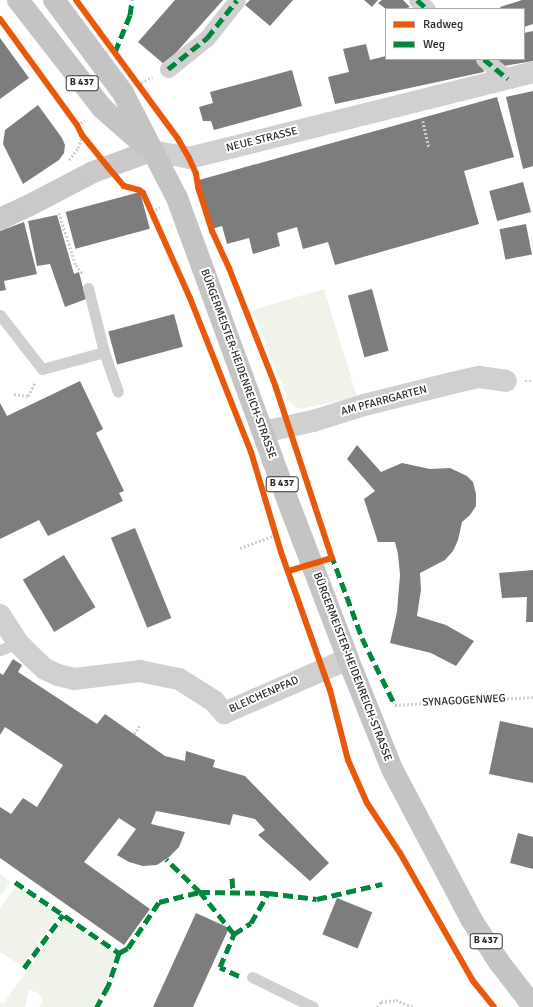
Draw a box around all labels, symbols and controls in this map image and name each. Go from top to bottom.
legend [385,8,525,60]
text: Radweg [423,17,463,32]
text: Weg [423,37,445,52]
road number: B 437 [65,75,99,91]
street label: NEUE STRASSE [225,125,299,155]
street label: BÜRGERMEISTER-HEIDENREICH-STRASSE [197,267,279,461]
street label: AM PFARRGARTEN [340,383,428,419]
road number: B 437 [265,476,299,492]
street label: BÜRGERMEISTER-HEIDENREICH-STRASSE [310,571,394,763]
street label: BLEICHENPFAD [227,674,301,716]
street label: SYNAGOGENWEG [422,692,506,710]
road number: B 437 [469,933,503,949]

